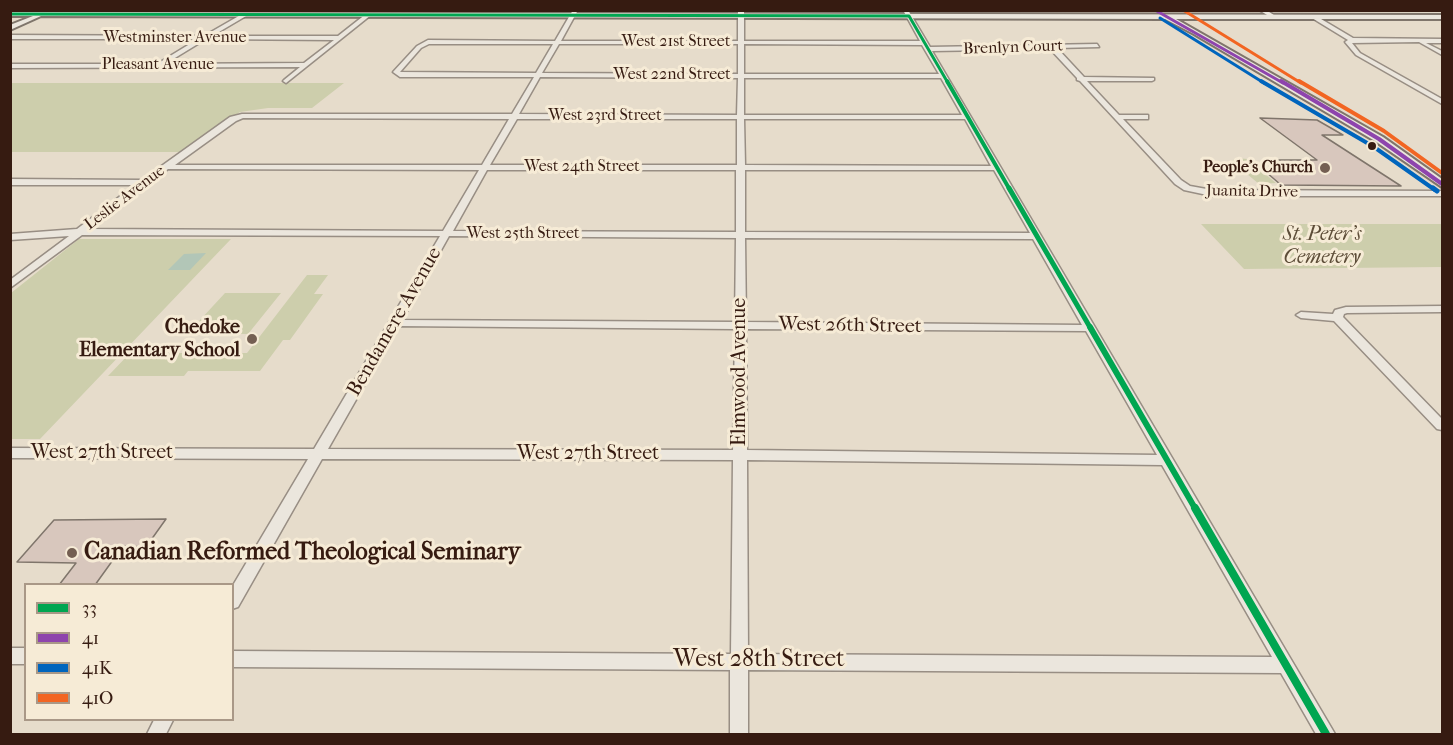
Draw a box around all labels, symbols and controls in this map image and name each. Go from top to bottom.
street label: Westminster Avenue [104,28,246,48]
street label: West 21st Street [622,32,730,52]
street label: Brenlyn Court [963,37,1063,59]
street label: Pleasant Avenue [102,55,214,75]
street label: West 22nd Street [613,65,731,85]
street label: West 23rd Street [548,106,662,126]
unlabelled marker [1366,140,1378,152]
street label: West 24th Street [524,157,640,177]
place label: People's Church [1203,158,1313,178]
marker: People's Church [1318,161,1332,175]
street label: Leslie Avenue [81,162,169,234]
street label: Juanita Drive [1206,182,1298,202]
park label: St. Peter's Cemetery [1283,223,1361,270]
street label: West 25th Street [466,224,580,244]
street label: Bendamere Avenue [343,243,447,401]
street label: Elmwood Avenue [728,298,752,446]
street label: West 26th Street [778,313,922,339]
place label: Chedoke Elementary School [79,316,240,363]
marker: Chedoke Elementary School [245,332,259,346]
street label: West 27th Street [31,441,173,465]
street label: West 27th Street [517,442,659,466]
place label: Canadian Reformed Theological Seminary [84,539,520,567]
marker: Canadian Reformed Theological Seminary [65,546,79,560]
legend [24,583,234,721]
text: 33 [82,598,97,619]
text: 41 [82,628,99,649]
street label: West 28th Street [673,646,845,674]
text: 41K [82,658,112,679]
text: 41O [82,688,113,709]

